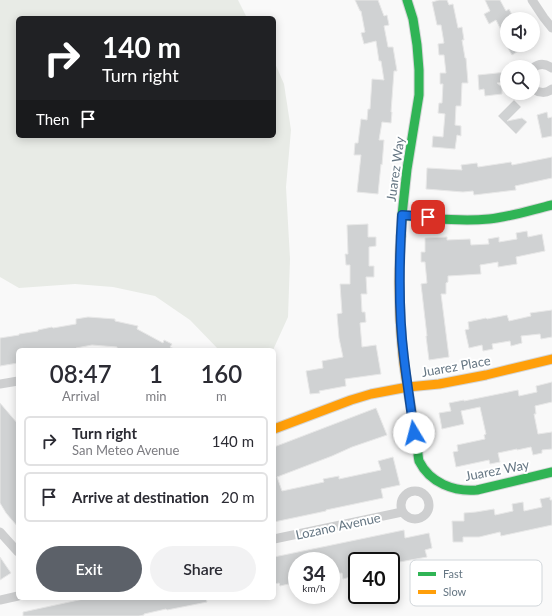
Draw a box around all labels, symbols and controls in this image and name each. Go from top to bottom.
map controls [500,12,540,100]
button: sound [500,12,540,52]
text: 140 m [102,30,181,64]
icon: right [36,32,88,84]
button: search [500,60,540,100]
text: Turn right [102,64,179,86]
icon: arrive [77,108,99,130]
text: Then [36,110,69,128]
street label: Juarez Way [383,135,407,202]
pin [411,200,445,234]
icon: arrive [417,206,439,228]
street label: Juarez Place [420,352,492,380]
text: 08:47 [50,359,112,388]
text: 1 [149,359,163,388]
text: 160 [200,359,242,388]
text: Arrival [62,388,99,404]
text: min [145,388,167,404]
text: m [216,388,227,404]
position arrow [393,412,435,454]
text: Turn right [72,424,137,442]
icon: right [38,430,60,452]
text: 140 m [212,432,254,450]
text: San Meteo Avenue [72,442,179,458]
street label: Juarez Way [464,456,531,484]
icon: arrive [38,486,60,508]
text: Arrive at destination [72,488,209,506]
text: 20 m [221,488,255,506]
street label: Lozano Avenue [294,509,382,543]
button: Exit [36,546,142,592]
button: Share [150,546,256,592]
speed limit sign: 40 [348,552,400,604]
legend [410,560,542,606]
text: 34 [302,561,326,585]
text: Fast [443,567,463,580]
text: km/h [302,582,326,594]
text: Slow [443,585,467,598]

